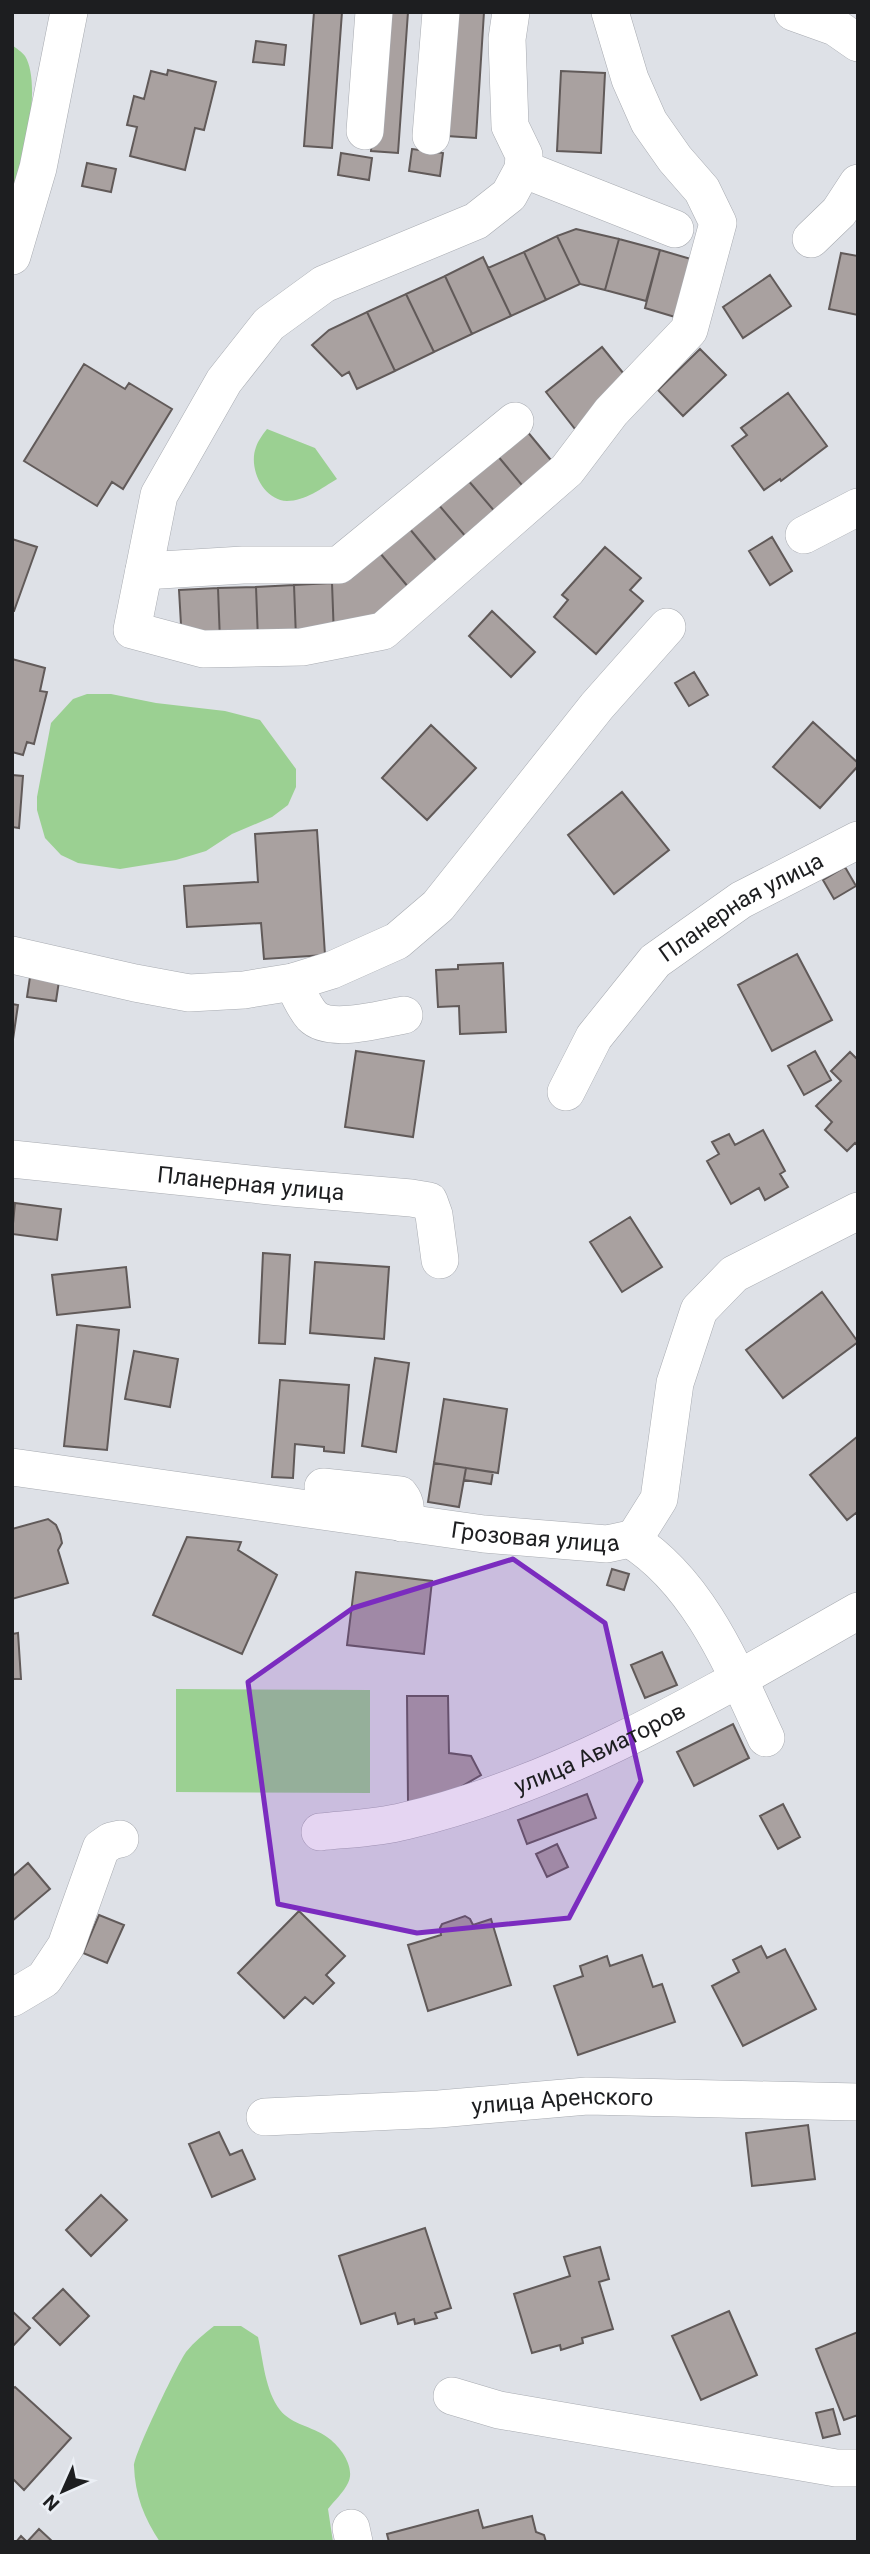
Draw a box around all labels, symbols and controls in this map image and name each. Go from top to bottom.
street label: Планерная улица [654,847,828,968]
street label: Планерная улица [156,1161,345,1206]
street label: Грозовая улица [449,1516,622,1558]
street label: улица Авиаторов [510,1697,690,1800]
street label: улица Аренского [470,2082,654,2120]
north arrow [28,2456,98,2526]
text: N [38,2490,64,2516]

